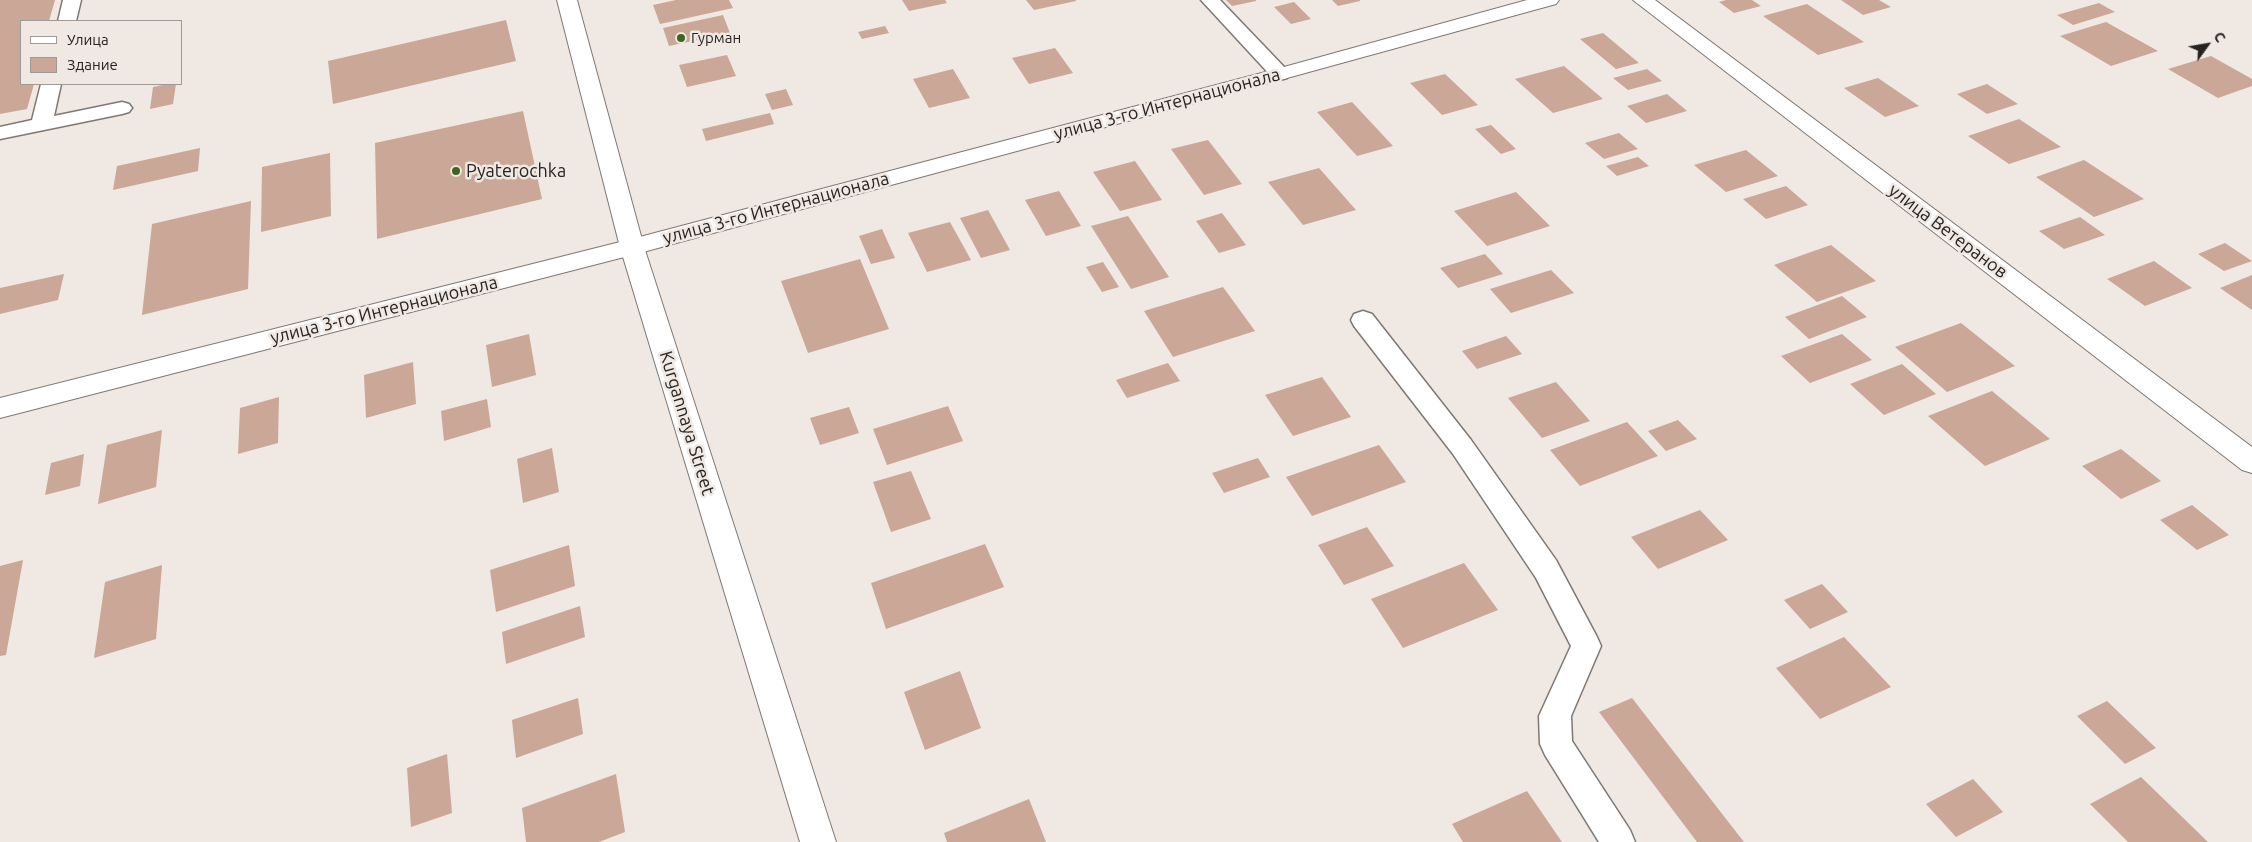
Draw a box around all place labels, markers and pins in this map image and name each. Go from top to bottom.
place label: Гурман [691,29,741,47]
marker: Гурман [675,32,687,44]
place label: Pyaterochka [466,160,566,182]
marker: Pyaterochka [450,165,462,177]

